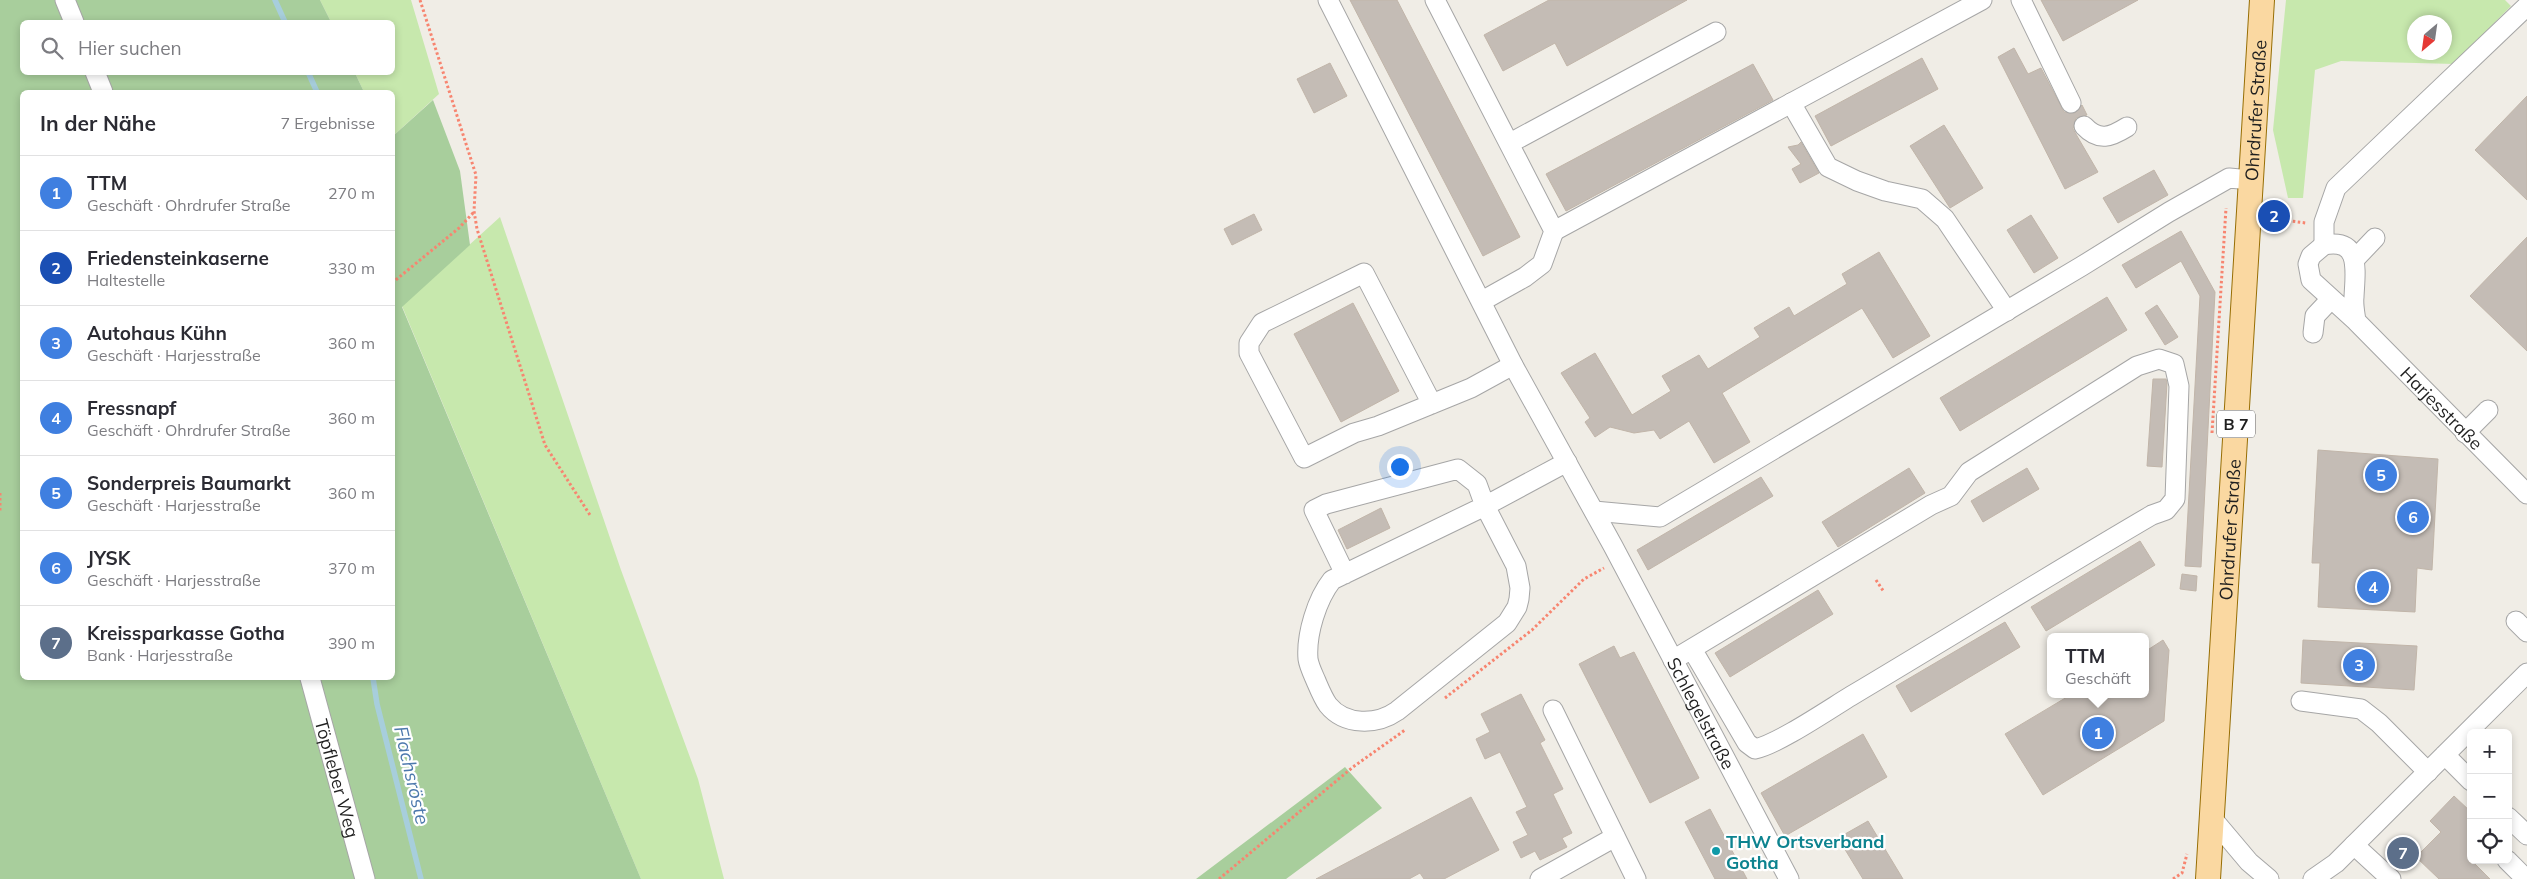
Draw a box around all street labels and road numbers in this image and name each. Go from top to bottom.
street label: Ohrdrufer Straße [2239,39,2271,182]
street label: Harjesstraße [2396,361,2488,454]
road number: B 7 [2217,410,2255,438]
street label: Ohrdrufer Straße [2214,458,2245,601]
street label: Schlegelstraße [1662,653,1740,773]
street label: Töpfleber Weg [310,716,365,840]

